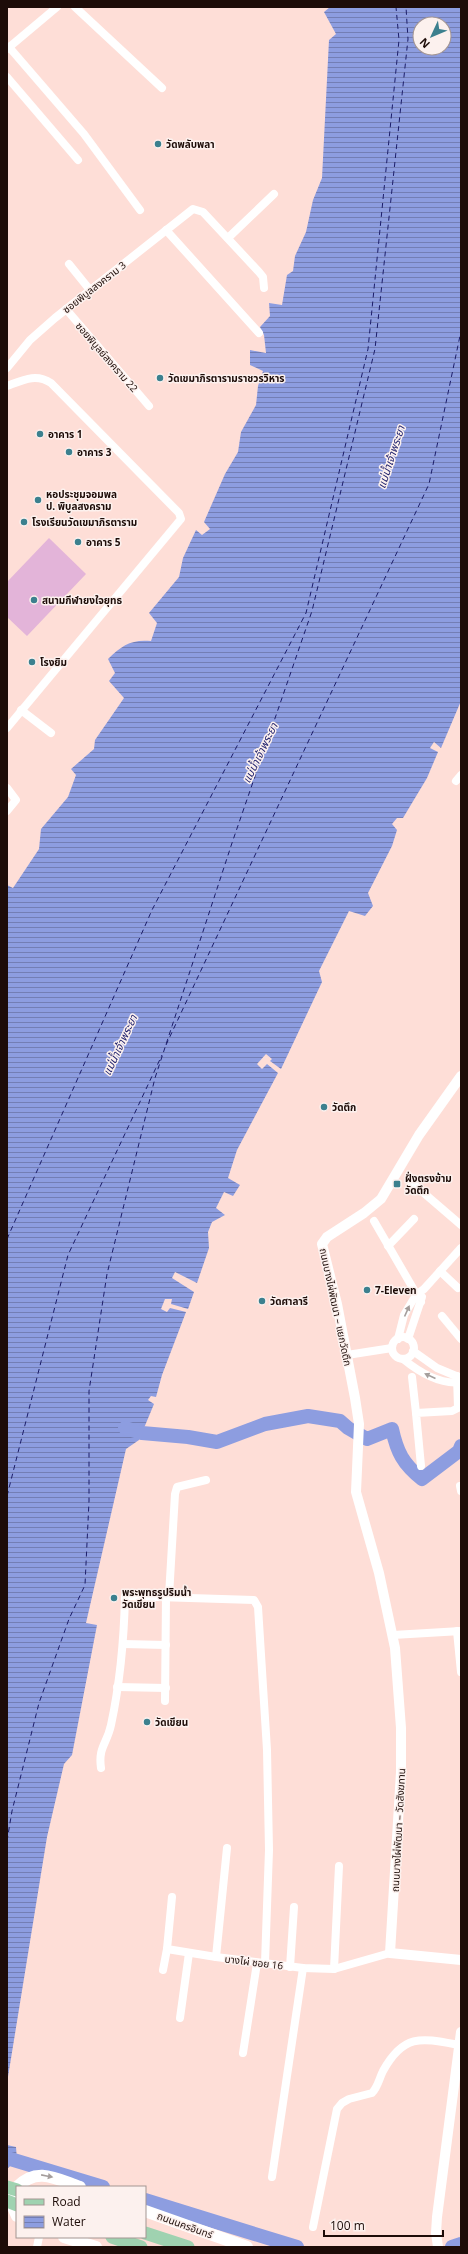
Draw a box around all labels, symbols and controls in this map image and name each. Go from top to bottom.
north arrow [412,16,452,56]
text: N [416,35,433,52]
place label: วัดพลับพลา [166,137,215,151]
marker: วัดพลับพลา [153,139,163,149]
street label: ซอยพิบูลสงคราม 3 [60,258,129,316]
street label: ซอยพิบูลย์สงคราม 22 [73,319,141,395]
place label: วัดเขมาภิรตารามราชวรวิหาร [168,371,284,385]
marker: วัดเขมาภิรตารามราชวรวิหาร [155,373,165,383]
water label: แม่น้ำเจ้าพระยา [373,423,408,490]
place label: อาคาร 1 [48,427,83,441]
marker: อาคาร 1 [35,429,45,439]
place label: อาคาร 3 [77,445,112,459]
marker: อาคาร 3 [64,447,74,457]
place label: หอประชุมจอมพล ป. พิบูลสงคราม [46,487,117,513]
marker: หอประชุมจอมพล ป. พิบูลสงคราม [33,495,43,505]
place label: โรงเรียนวัดเขมาภิรตาราม [32,515,137,529]
marker: โรงเรียนวัดเขมาภิรตาราม [19,517,29,527]
place label: อาคาร 5 [86,535,121,549]
marker: อาคาร 5 [73,537,83,547]
place label: สนามกีฬายงใจยุทธ [42,593,122,607]
marker: สนามกีฬายงใจยุทธ [29,595,39,605]
place label: โรงยิม [40,655,67,669]
marker: โรงยิม [27,657,37,667]
water label: แม่น้ำเจ้าพระยา [239,720,281,785]
water label: แม่น้ำเจ้าพระยา [99,1012,140,1077]
place label: วัดตึก [332,1100,356,1114]
marker: วัดตึก [319,1102,329,1112]
place label: ฝั่งตรงข้าม วัดตึก [405,1171,452,1197]
marker: ฝั่งตรงข้าม วัดตึก [392,1179,402,1189]
street label: ถนนบางไผ่พัฒนา – แยกวัดตึก [317,1247,355,1367]
place label: 7-Eleven [375,1283,417,1297]
marker: 7-Eleven [362,1285,372,1295]
place label: วัดศาลารี [270,1294,308,1308]
marker: วัดศาลารี [257,1296,267,1306]
one-way arrow [404,1305,410,1317]
one-way arrow [425,1373,436,1379]
place label: พระพุทธรูปริมน้ำ วัดเขียน [122,1585,191,1611]
marker: พระพุทธรูปริมน้ำ วัดเขียน [109,1593,119,1603]
place label: วัดเขียน [155,1715,188,1729]
marker: วัดเขียน [142,1717,152,1727]
street label: ถนนบางไผ่พัฒนา – วัดสังฆทาน [388,1768,408,1892]
street label: บางไผ่ ซอย 16 [224,1951,284,1973]
one-way arrow [41,2174,53,2180]
legend [16,2186,146,2238]
text: Road [52,2193,81,2210]
street label: ถนนนครอินทร์ [155,2208,215,2242]
scale bar [324,2212,443,2238]
text: Water [52,2213,86,2230]
text: 100 m [330,2217,365,2234]

